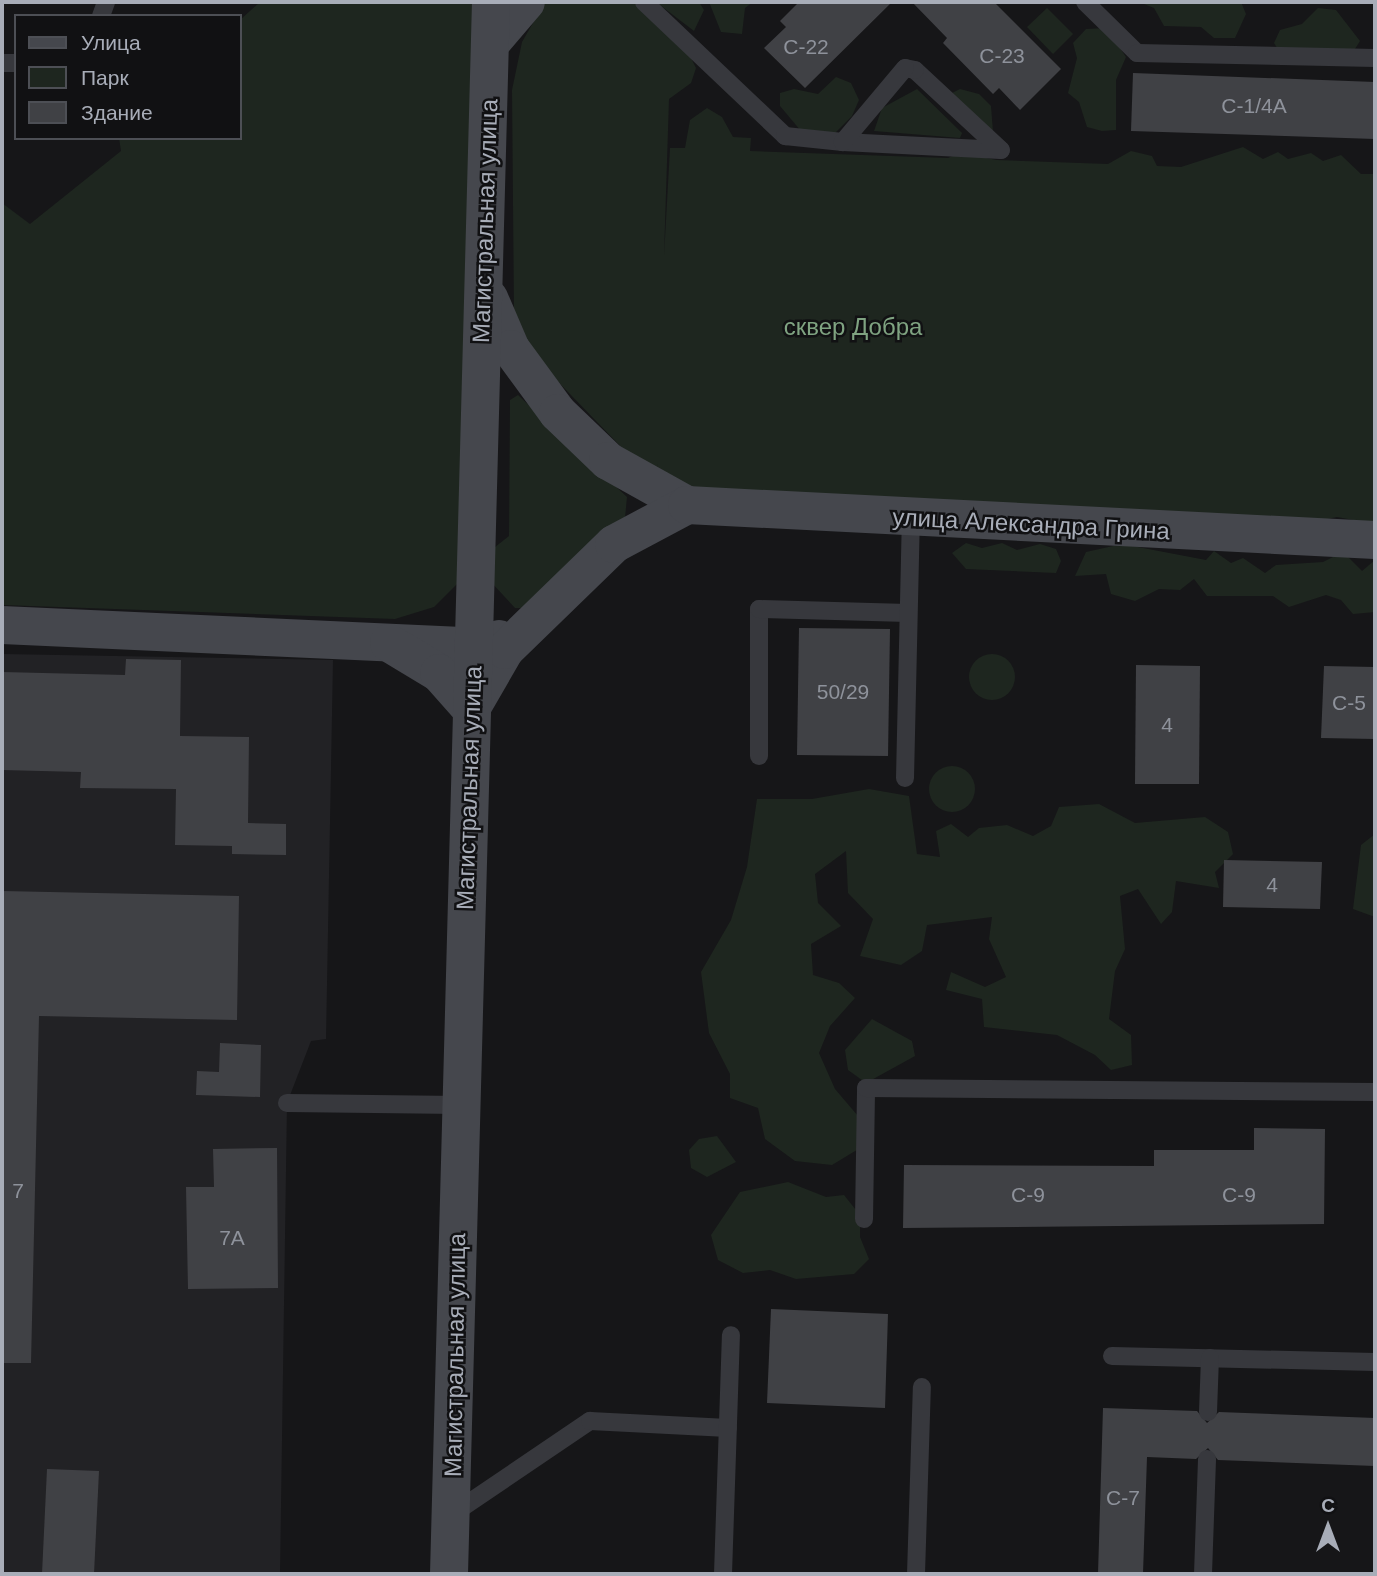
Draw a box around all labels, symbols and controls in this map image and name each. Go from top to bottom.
legend [14,14,242,140]
text: Улица [81,31,141,54]
house number: С-22 [783,34,829,60]
house number: С-23 [979,43,1025,69]
text: Парк [81,66,129,89]
house number: С-1/4А [1221,93,1287,119]
street label: Магистральная улица [466,98,504,344]
text: Здание [81,101,153,124]
park label: сквер Добра [784,313,922,341]
street label: улица Александра Грина [892,502,1170,546]
street label: Магистральная улица [450,665,488,911]
house number: 50/29 [817,679,869,705]
house number: С-5 [1332,690,1366,716]
house number: 4 [1161,712,1173,738]
house number: 4 [1266,872,1278,898]
house number: 7 [12,1178,24,1204]
house number: С-9 [1011,1182,1045,1208]
house number: С-9 [1222,1182,1256,1208]
house number: 7А [219,1225,245,1251]
street label: Магистральная улица [438,1233,472,1477]
house number: С-7 [1106,1485,1140,1511]
north arrow [1293,1492,1363,1562]
text: С [1321,1495,1335,1516]

